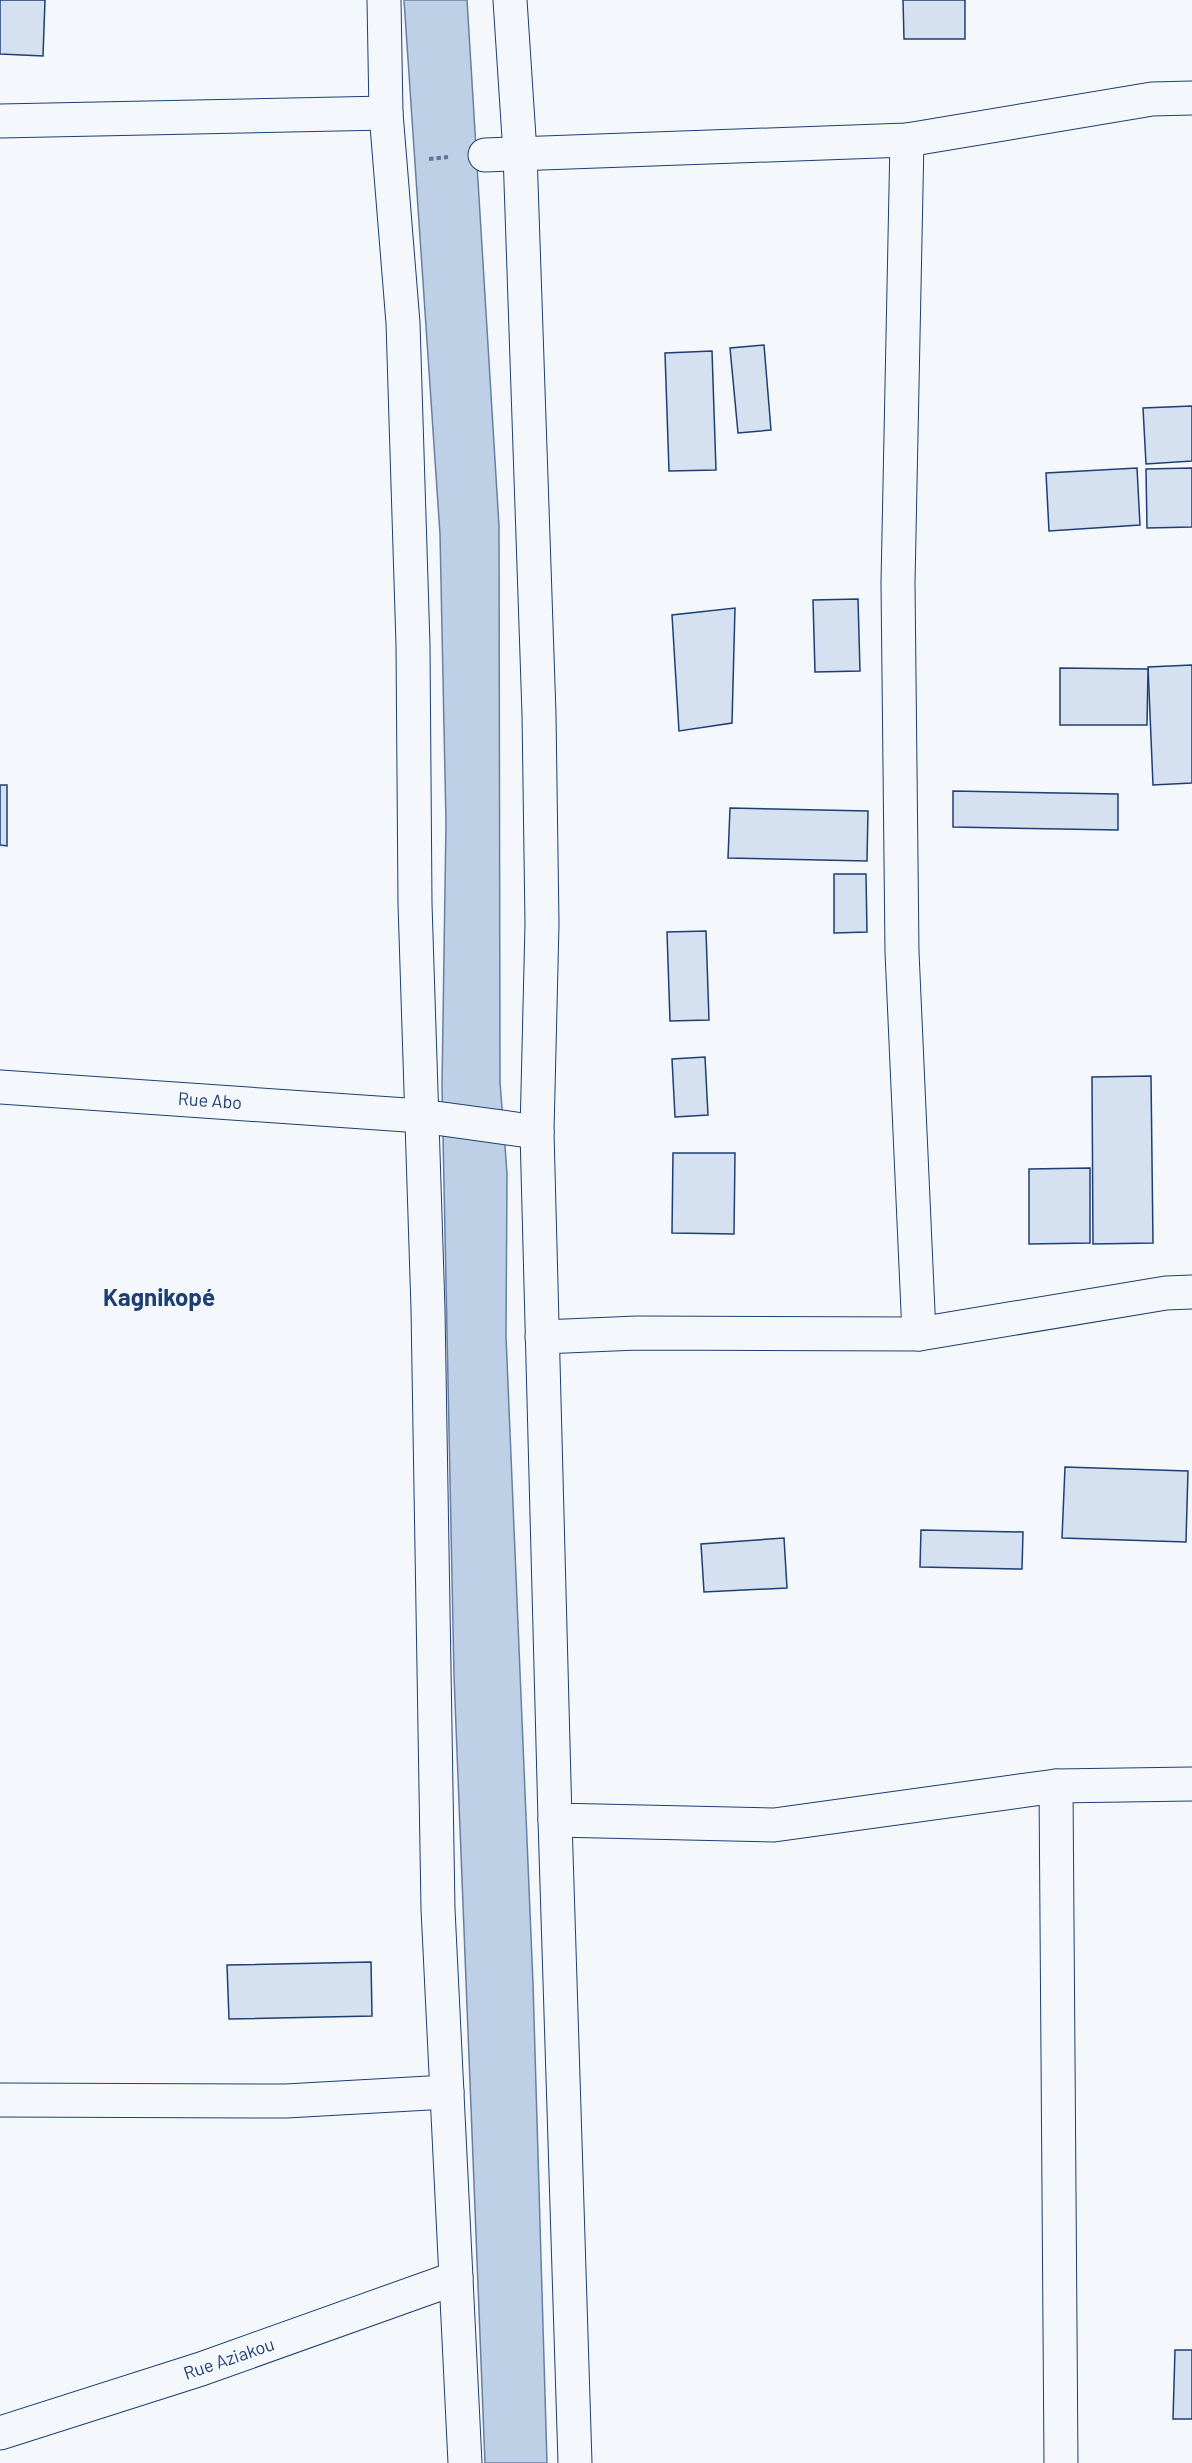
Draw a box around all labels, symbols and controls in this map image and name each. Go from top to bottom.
street label: Rue Abo [177,1087,243,1113]
district label: Kagnikopé [103,1282,215,1311]
street label: Rue Aziakou [180,2332,277,2384]

